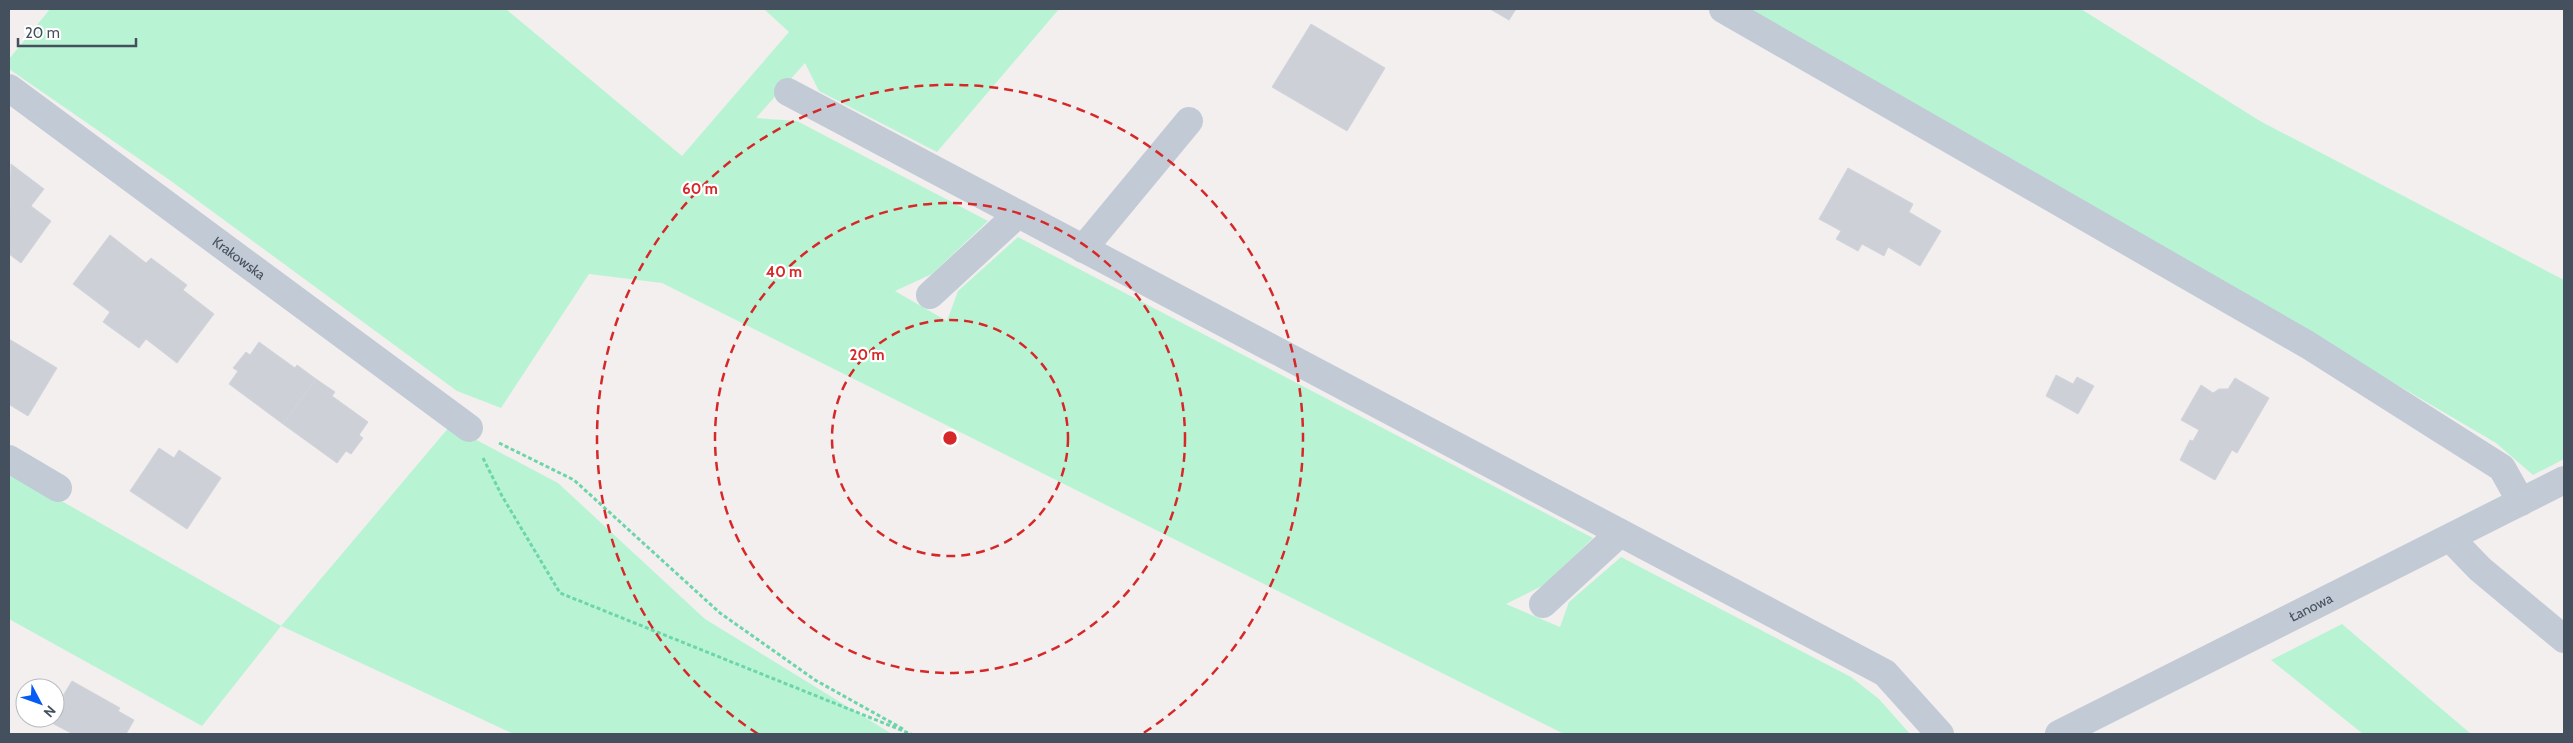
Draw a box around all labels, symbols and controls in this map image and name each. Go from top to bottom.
scale bar [18,15,135,47]
text: 20 m [25,24,60,42]
text: 60 m [682,180,718,198]
street label: Krakowska [209,232,269,284]
text: 40 m [766,263,802,281]
text: 20 m [850,346,884,364]
centre of rings [941,429,959,447]
street label: Łanowa [2286,589,2336,626]
north arrow [15,678,65,728]
text: N [40,702,60,721]

